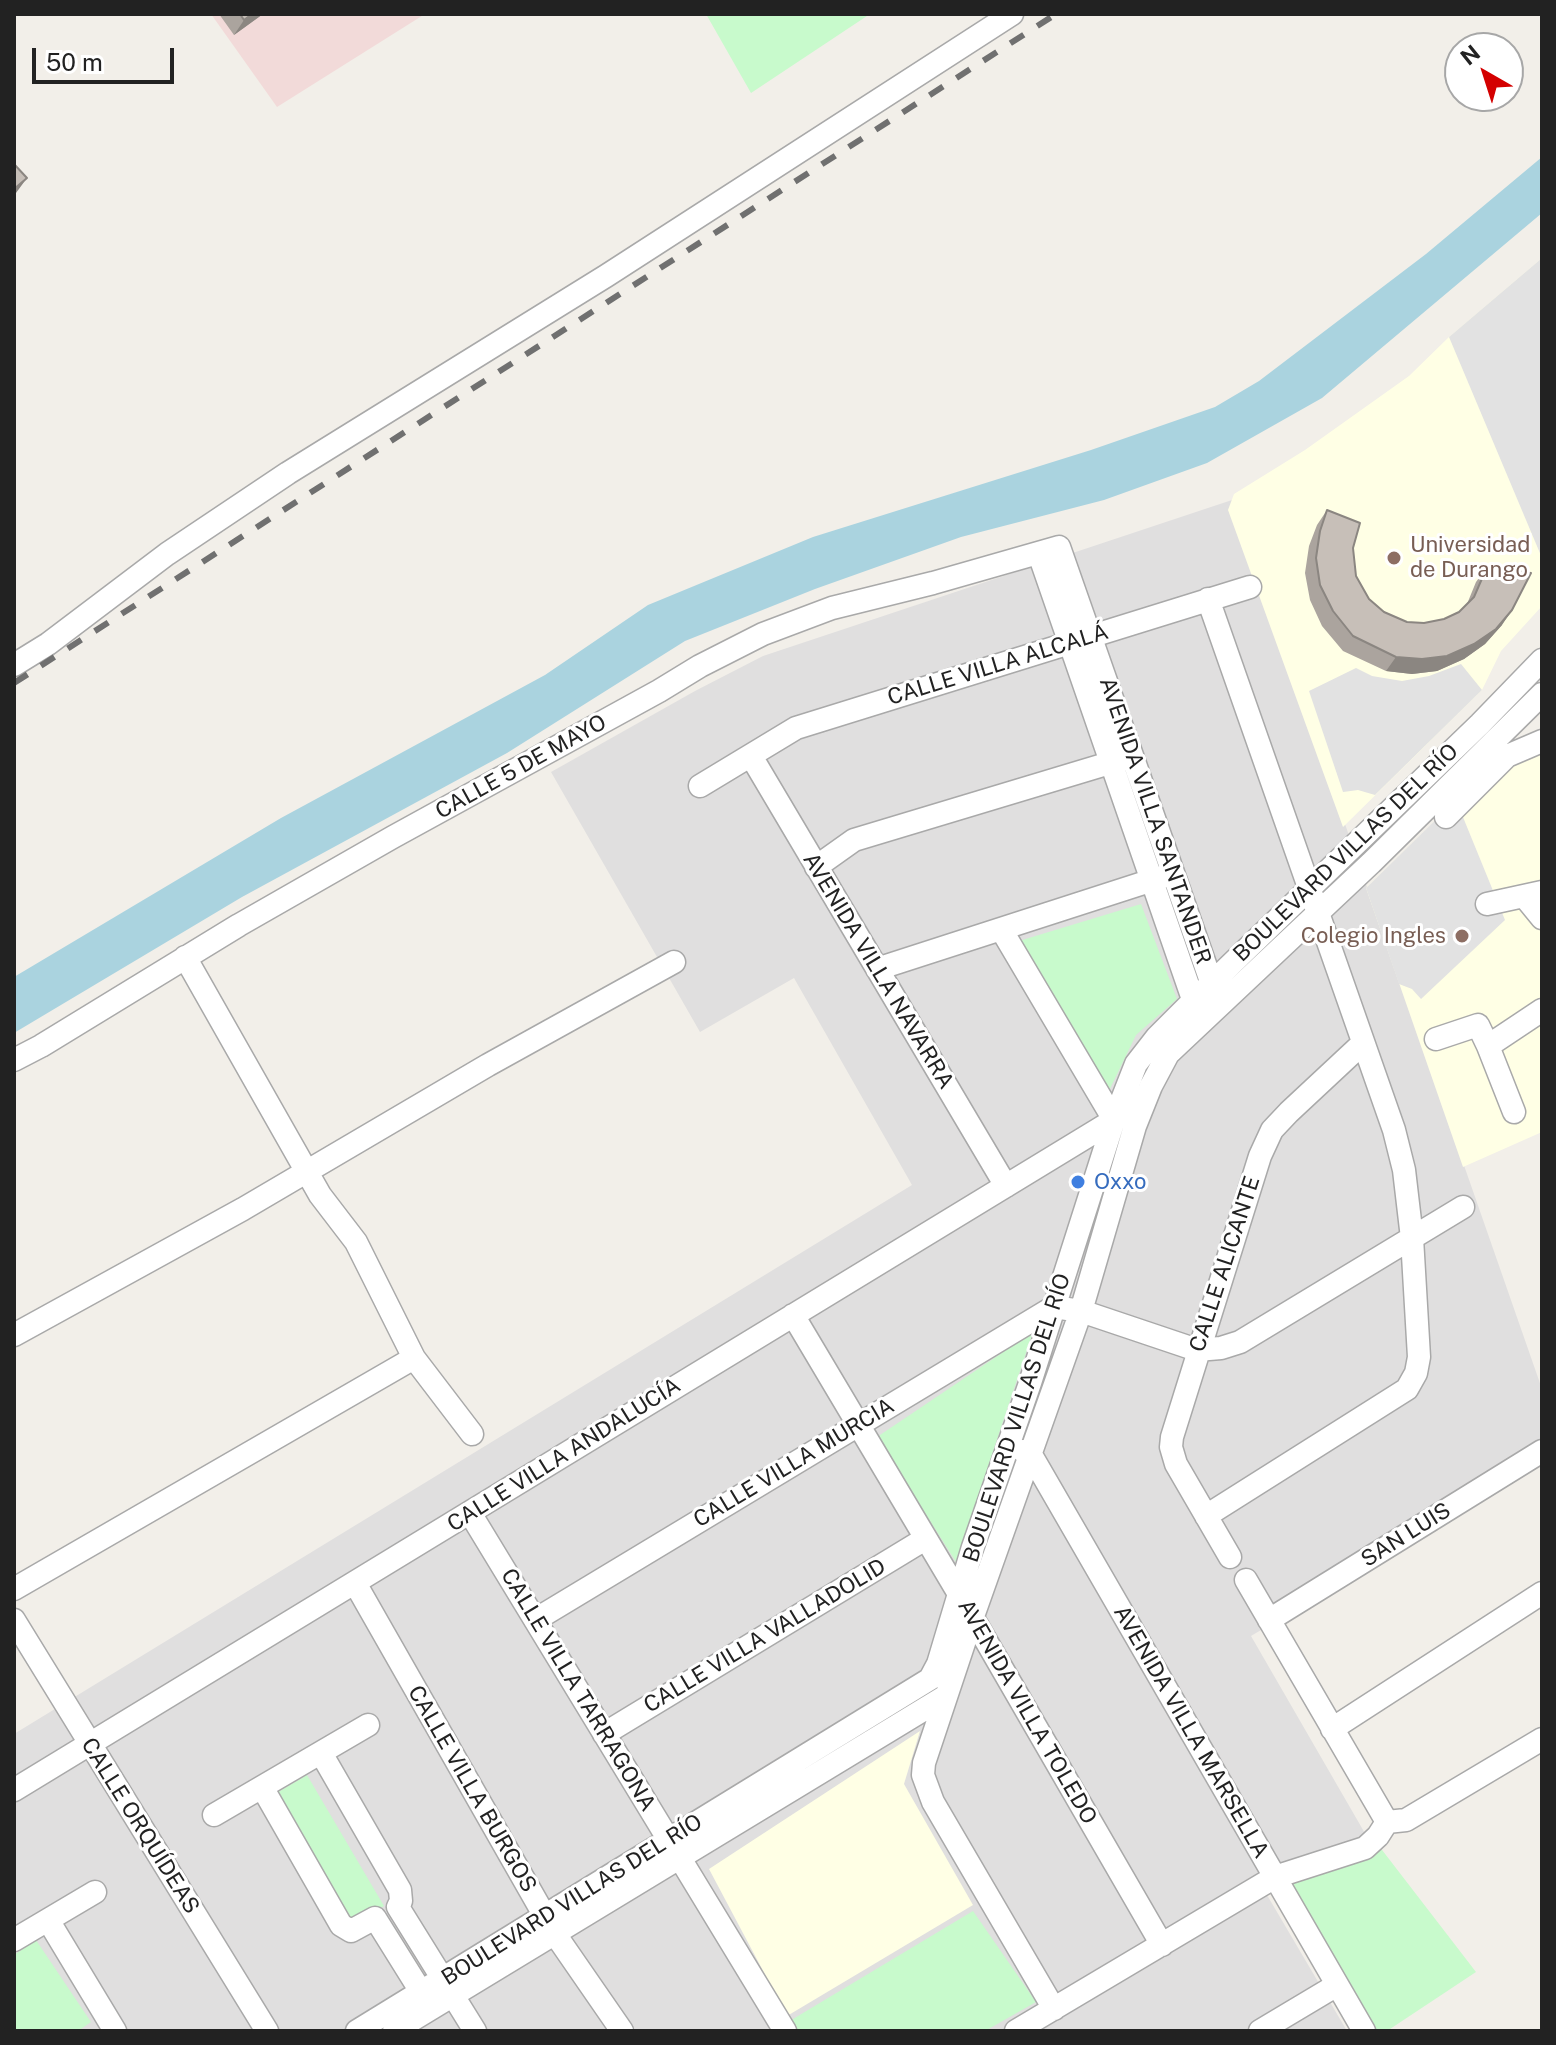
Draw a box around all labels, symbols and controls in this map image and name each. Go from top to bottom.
scale bar [36,32,178,82]
north arrow [1444,32,1524,112]
text: N [1455,39,1485,70]
text: 50 m [46,48,103,76]
place label: Universidad de Durango [1410,532,1530,584]
marker: Universidad de Durango [1385,549,1403,567]
street label: CALLE VILLA ALCALÁ [884,619,1112,711]
street label: AVENIDA VILLA SANTANDER [1093,674,1217,968]
street label: CALLE 5 DE MAYO [431,709,611,825]
street label: BOULEVARD VILLAS DEL RÍO [1228,739,1464,967]
street label: AVENIDA VILLA NAVARRA [797,848,959,1094]
place label: Colegio Ingles [1301,923,1446,949]
marker: Colegio Ingles [1453,927,1471,945]
place label: Oxxo [1094,1169,1146,1195]
marker: Oxxo [1069,1173,1087,1191]
street label: CALLE ALICANTE [1184,1173,1266,1355]
street label: BOULEVARD VILLAS DEL RÍO [958,1270,1076,1566]
street label: CALLE VILLA ANDALUCÍA [443,1372,685,1538]
street label: CALLE VILLA MURCIA [689,1393,899,1533]
street label: SAN LUIS [1356,1497,1456,1573]
street label: CALLE VILLA VALLADOLID [639,1553,891,1719]
street label: CALLE VILLA TARRAGONA [495,1564,661,1816]
street label: AVENIDA VILLA TOLEDO [952,1595,1102,1829]
street label: AVENIDA VILLA MARSELLA [1108,1601,1274,1863]
street label: CALLE VILLA BURGOS [402,1681,542,1897]
street label: CALLE ORQUÍDEAS [75,1733,205,1919]
street label: BOULEVARD VILLAS DEL RÍO [437,1809,707,1991]

